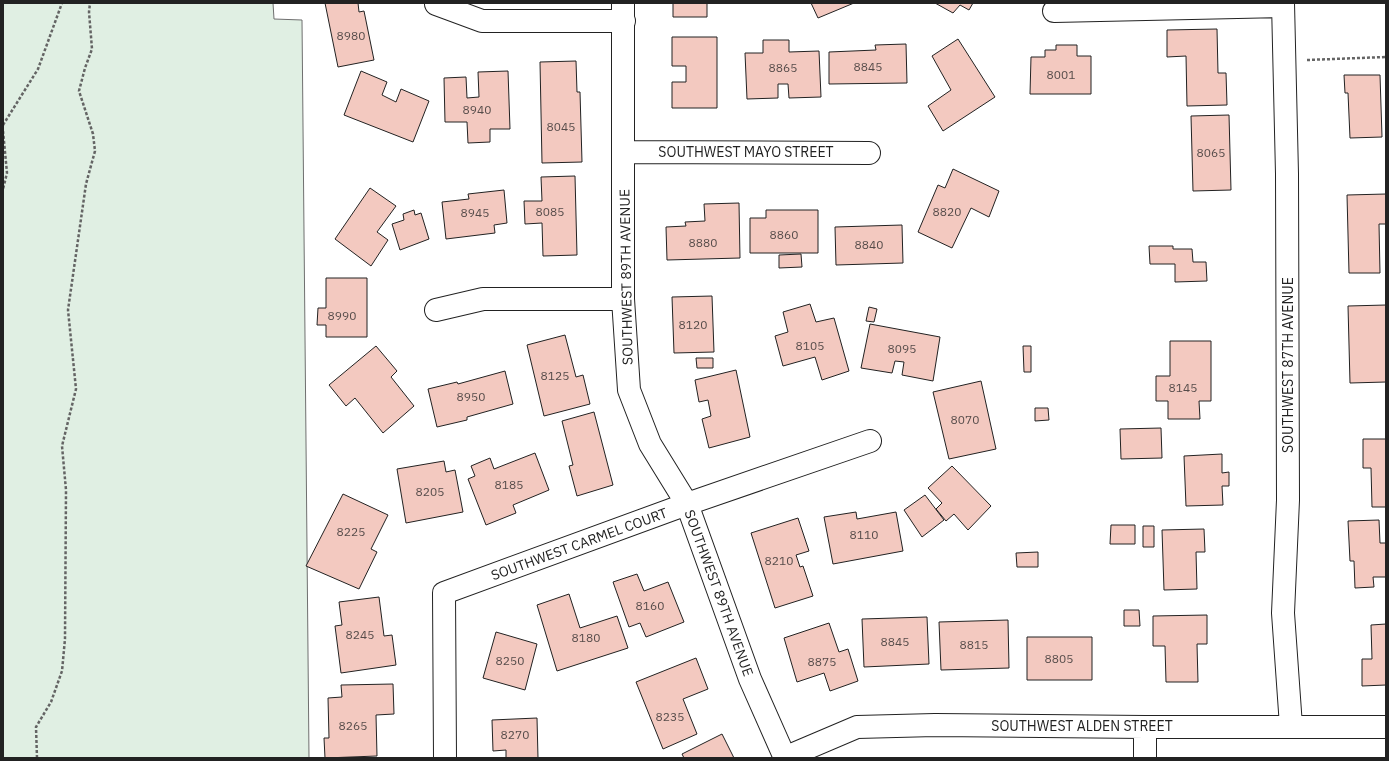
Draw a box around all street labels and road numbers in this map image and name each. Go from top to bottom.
street label: SOUTHWEST MAYO STREET [658,143,834,161]
street label: SOUTHWEST 89TH AVENUE [615,189,637,365]
street label: SOUTHWEST 87TH AVENUE [1279,277,1297,453]
street label: SOUTHWEST CARMEL COURT [488,504,670,584]
street label: SOUTHWEST 89TH AVENUE [680,507,758,679]
street label: SOUTHWEST ALDEN STREET [991,717,1173,735]

